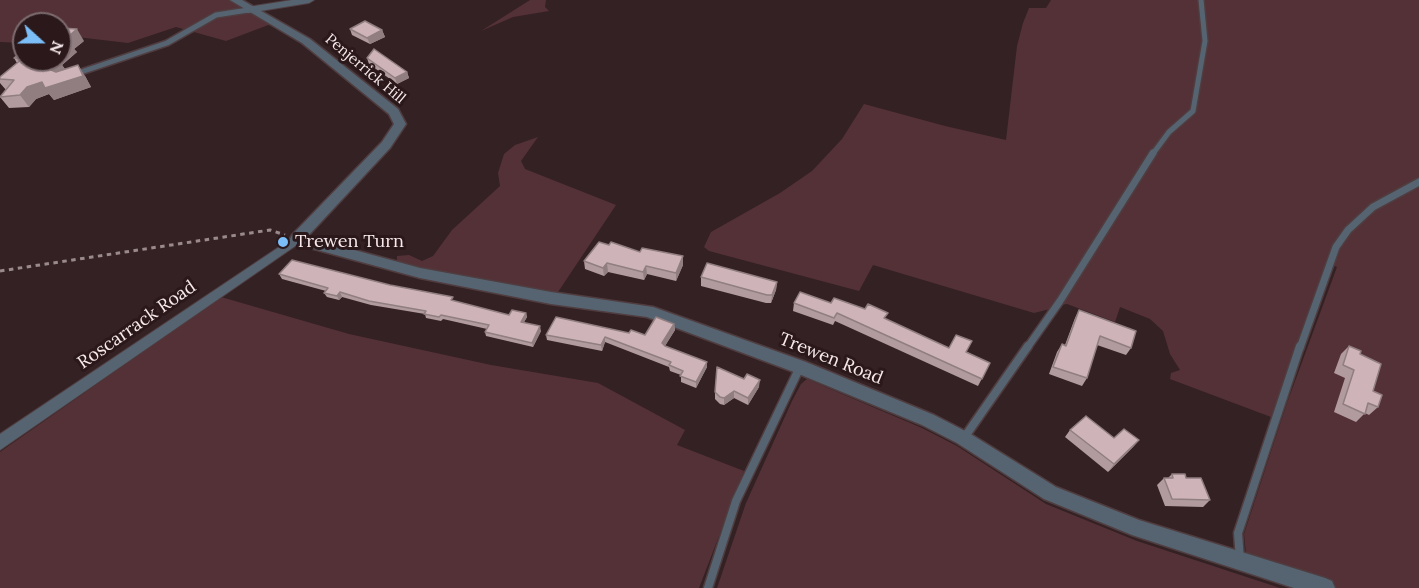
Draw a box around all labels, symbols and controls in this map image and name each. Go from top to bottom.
north arrow [12,12,72,72]
street label: Penjerrick Hill [321,30,409,108]
text: N [45,38,68,57]
place label: Trewen Turn [295,231,404,253]
marker: Trewen Turn [276,235,290,249]
street label: Roscarrack Road [74,276,200,374]
street label: Trewen Road [776,328,886,390]

